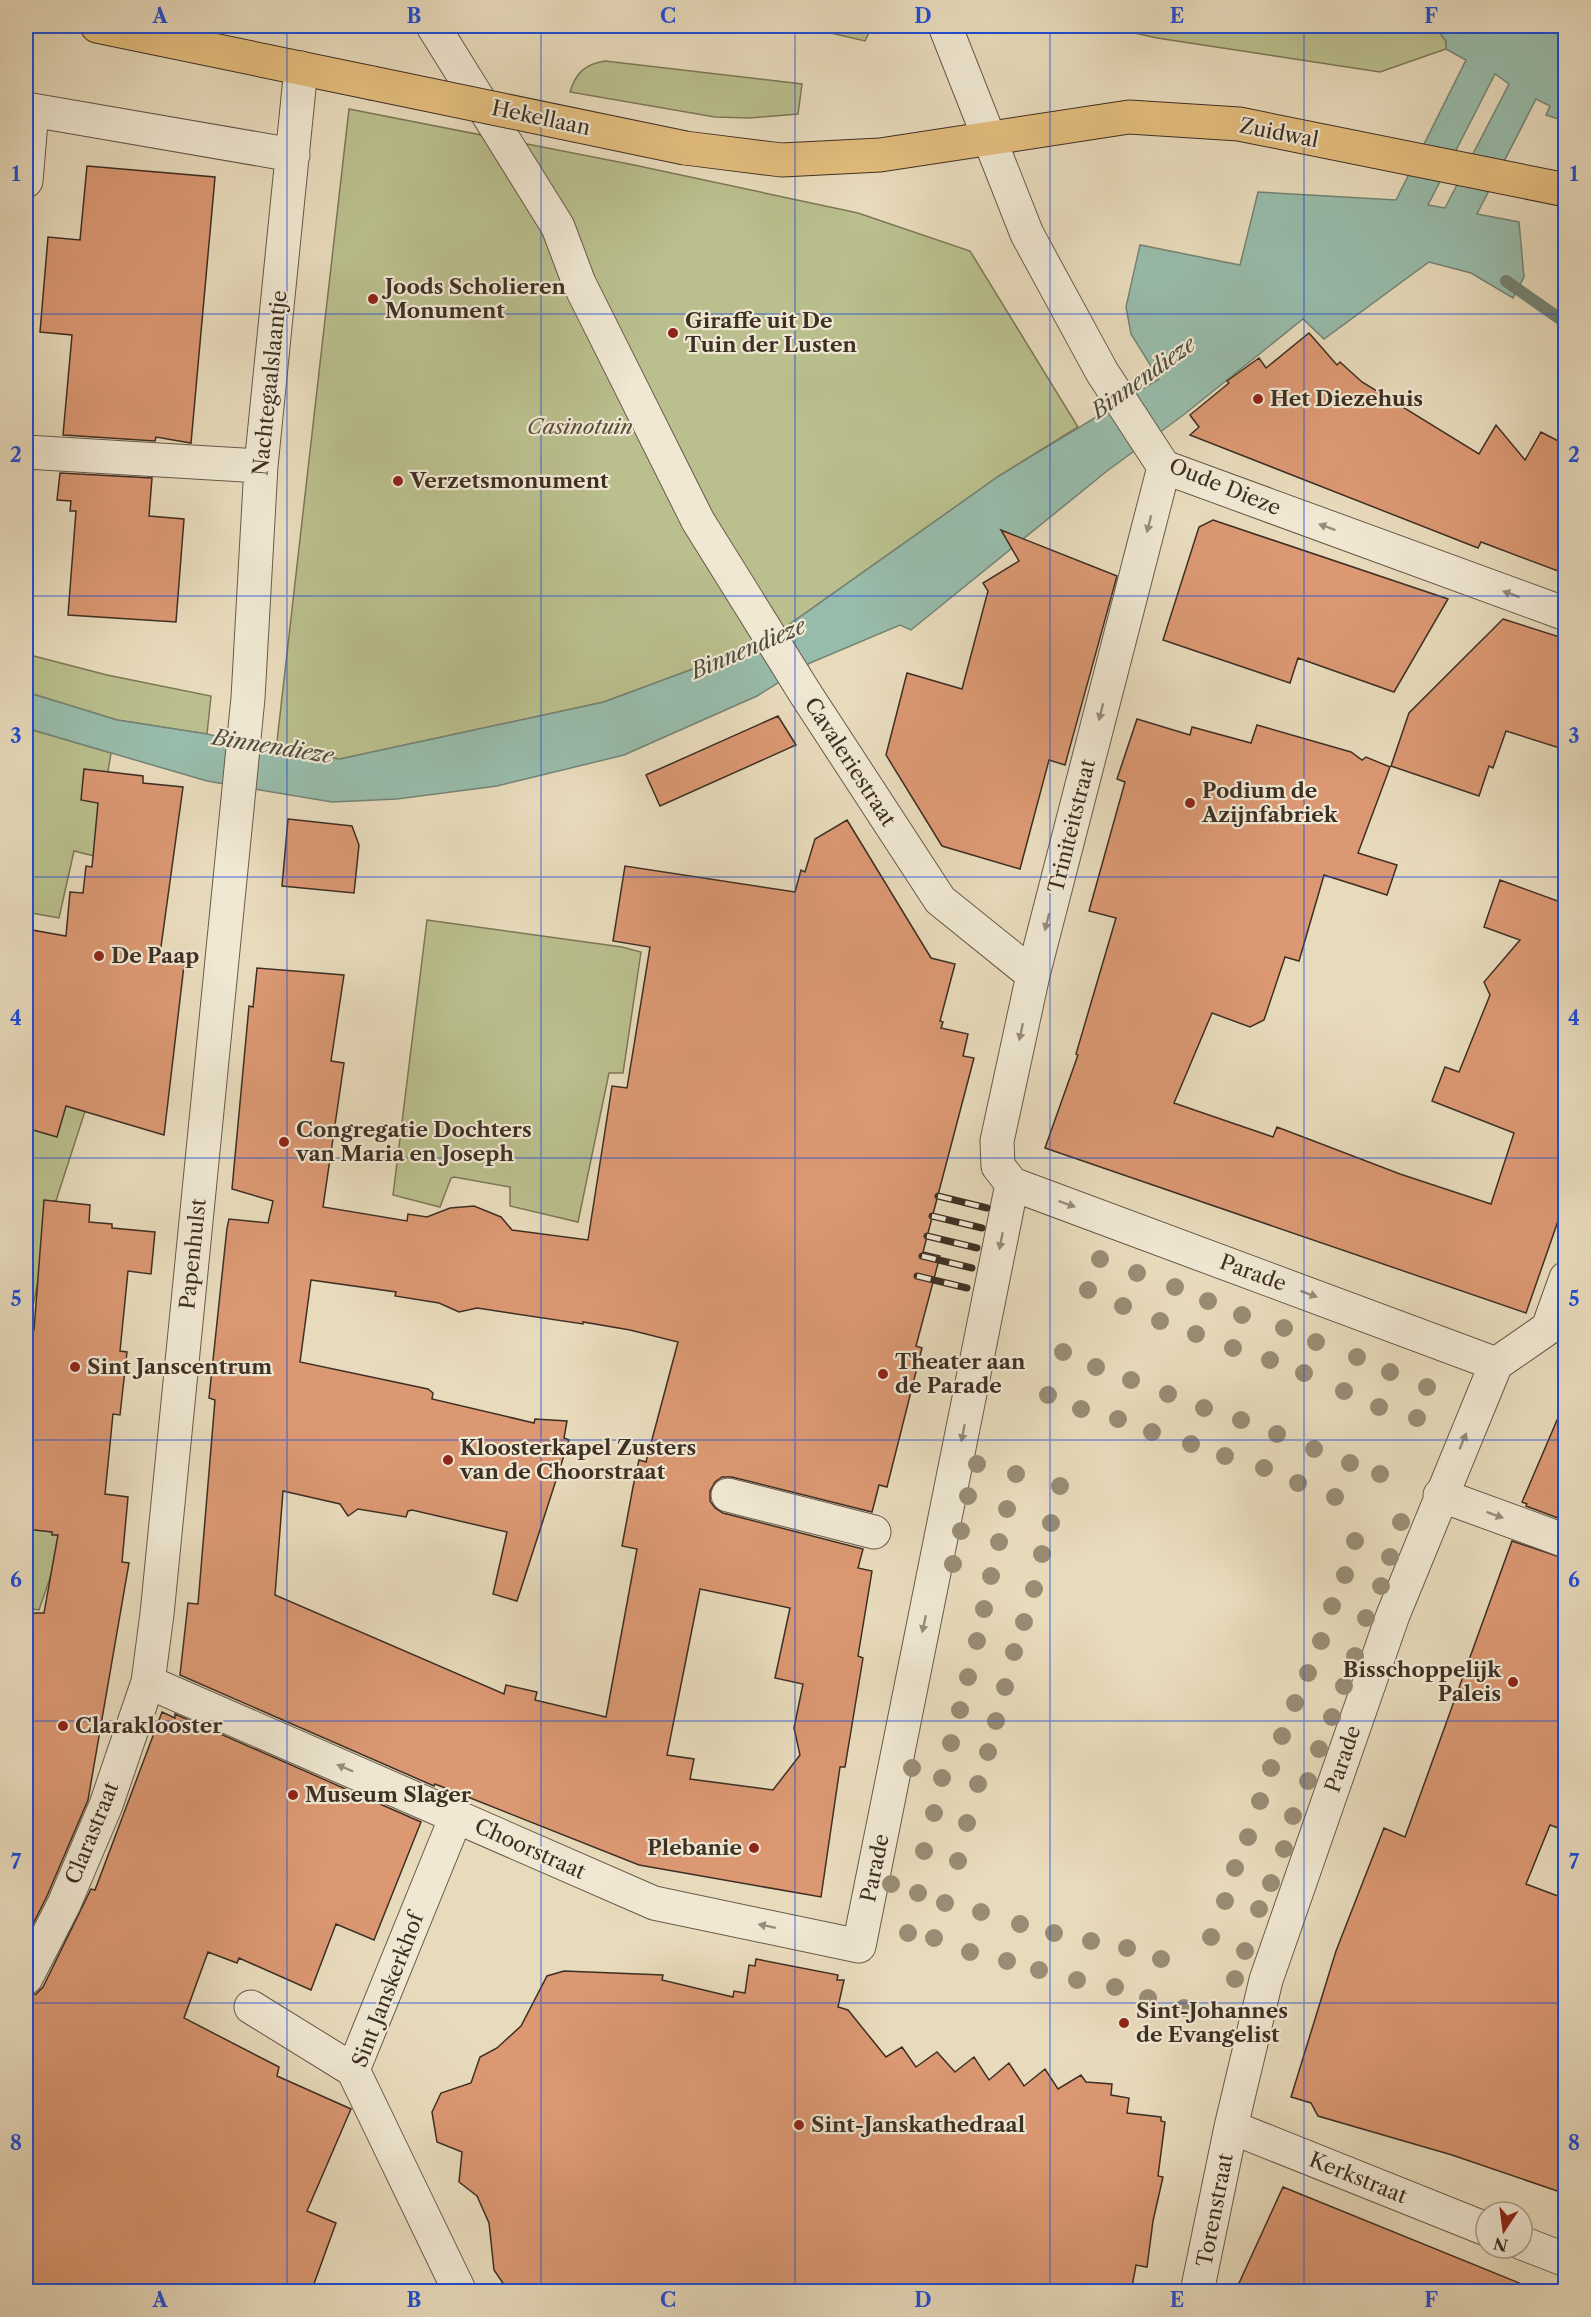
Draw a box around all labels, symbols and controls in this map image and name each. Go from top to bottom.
text: A [151,4,168,28]
text: B [407,4,422,28]
text: C [660,4,676,28]
text: D [914,4,932,28]
text: E [1170,4,1184,28]
text: F [1424,4,1438,28]
street label: Hekellaan [490,95,593,140]
street label: Zuidwal [1237,113,1321,152]
text: 1 [12,162,21,186]
text: 1 [1570,162,1579,186]
place label: Joods Scholieren Monument [381,274,567,323]
street label: Nachtegaalslaantje [247,289,292,477]
marker: Joods Scholieren Monument [366,292,380,306]
place label: Giraffe uit De Tuin der Lusten [685,308,858,357]
marker: Giraffe uit De Tuin der Lusten [666,326,680,340]
water label: Binnendieze [1084,330,1202,426]
place label: Het Diezehuis [1270,386,1423,411]
marker: Het Diezehuis [1251,392,1265,406]
park label: Casinotuin [527,414,633,439]
text: 2 [10,443,22,467]
text: 2 [1568,443,1580,467]
street label: Oude Dieze [1166,453,1285,520]
place label: Verzetsmonument [409,468,609,493]
marker: Verzetsmonument [391,474,405,488]
one-way arrow [1144,514,1154,533]
one-way arrow [1318,521,1336,531]
one-way arrow [1501,588,1519,598]
water label: Binnendieze [685,612,811,686]
street label: Cavaleriestraat [800,693,902,831]
one-way arrow [1095,703,1105,722]
water label: Binnendieze [208,723,337,770]
text: 3 [10,724,22,748]
text: 3 [1568,724,1580,748]
street label: Triniteitstraat [1043,756,1100,895]
place label: Podium de Azijnfabriek [1201,778,1339,827]
marker: Podium de Azijnfabriek [1183,796,1197,810]
one-way arrow [1042,913,1051,931]
place label: De Paap [111,943,199,968]
marker: De Paap [92,949,106,963]
text: 4 [10,1006,22,1030]
text: 4 [1568,1006,1580,1030]
one-way arrow [1016,1023,1025,1042]
place label: Congregatie Dochters van Maria en Joseph [295,1117,532,1166]
marker: Congregatie Dochters van Maria en Joseph [277,1135,291,1149]
street label: Papenhulst [174,1197,211,1311]
one-way arrow [1058,1200,1076,1210]
one-way arrow [996,1232,1005,1251]
street label: Parade [1216,1249,1290,1296]
text: 5 [10,1287,22,1311]
text: 5 [1568,1287,1580,1311]
one-way arrow [1300,1289,1318,1299]
place label: Theater aan de Parade [895,1349,1026,1398]
place label: Sint Janscentrum [87,1354,272,1379]
marker: Sint Janscentrum [68,1360,82,1374]
marker: Theater aan de Parade [876,1367,890,1381]
one-way arrow [958,1423,967,1442]
one-way arrow [1459,1432,1469,1450]
place label: Kloosterkapel Zusters van de Choorstraat [459,1435,696,1484]
marker: Kloosterkapel Zusters van de Choorstraat [441,1453,455,1467]
one-way arrow [1486,1510,1504,1520]
text: 6 [10,1568,22,1592]
text: 6 [1568,1568,1580,1592]
one-way arrow [919,1615,928,1634]
place label: Bisschoppelijk Paleis [1343,1657,1502,1706]
marker: Bisschoppelijk Paleis [1506,1675,1520,1689]
place label: Claraklooster [75,1713,223,1738]
marker: Claraklooster [56,1719,70,1733]
street label: Parade [1319,1722,1366,1796]
one-way arrow [336,1763,354,1772]
street label: Clarastraat [60,1777,124,1888]
place label: Museum Slager [305,1782,472,1807]
marker: Museum Slager [286,1788,300,1802]
street label: Choorstraat [471,1813,590,1884]
street label: Parade [855,1832,894,1904]
place label: Plebanie [647,1835,742,1860]
marker: Plebanie [747,1841,761,1855]
text: 7 [11,1850,22,1874]
text: 7 [1569,1850,1580,1874]
street label: Sint Janskerkhof [347,1907,429,2070]
one-way arrow [758,1921,776,1931]
place label: Sint-Johannes de Evangelist [1136,1998,1288,2047]
marker: Sint-Johannes de Evangelist [1117,2016,1131,2030]
place label: Sint-Janskathedraal [811,2112,1025,2137]
marker: Sint-Janskathedraal [792,2118,806,2132]
text: 8 [10,2131,22,2155]
text: 8 [1568,2131,1580,2155]
street label: Kerkstraat [1306,2147,1411,2209]
street label: Torenstraat [1191,2151,1238,2269]
north arrow [1474,2200,1534,2260]
text: N [1492,2233,1510,2256]
text: A [151,2288,168,2312]
text: B [407,2288,422,2312]
text: C [660,2288,676,2312]
text: D [914,2288,932,2312]
text: E [1170,2288,1184,2312]
text: F [1424,2288,1438,2312]

